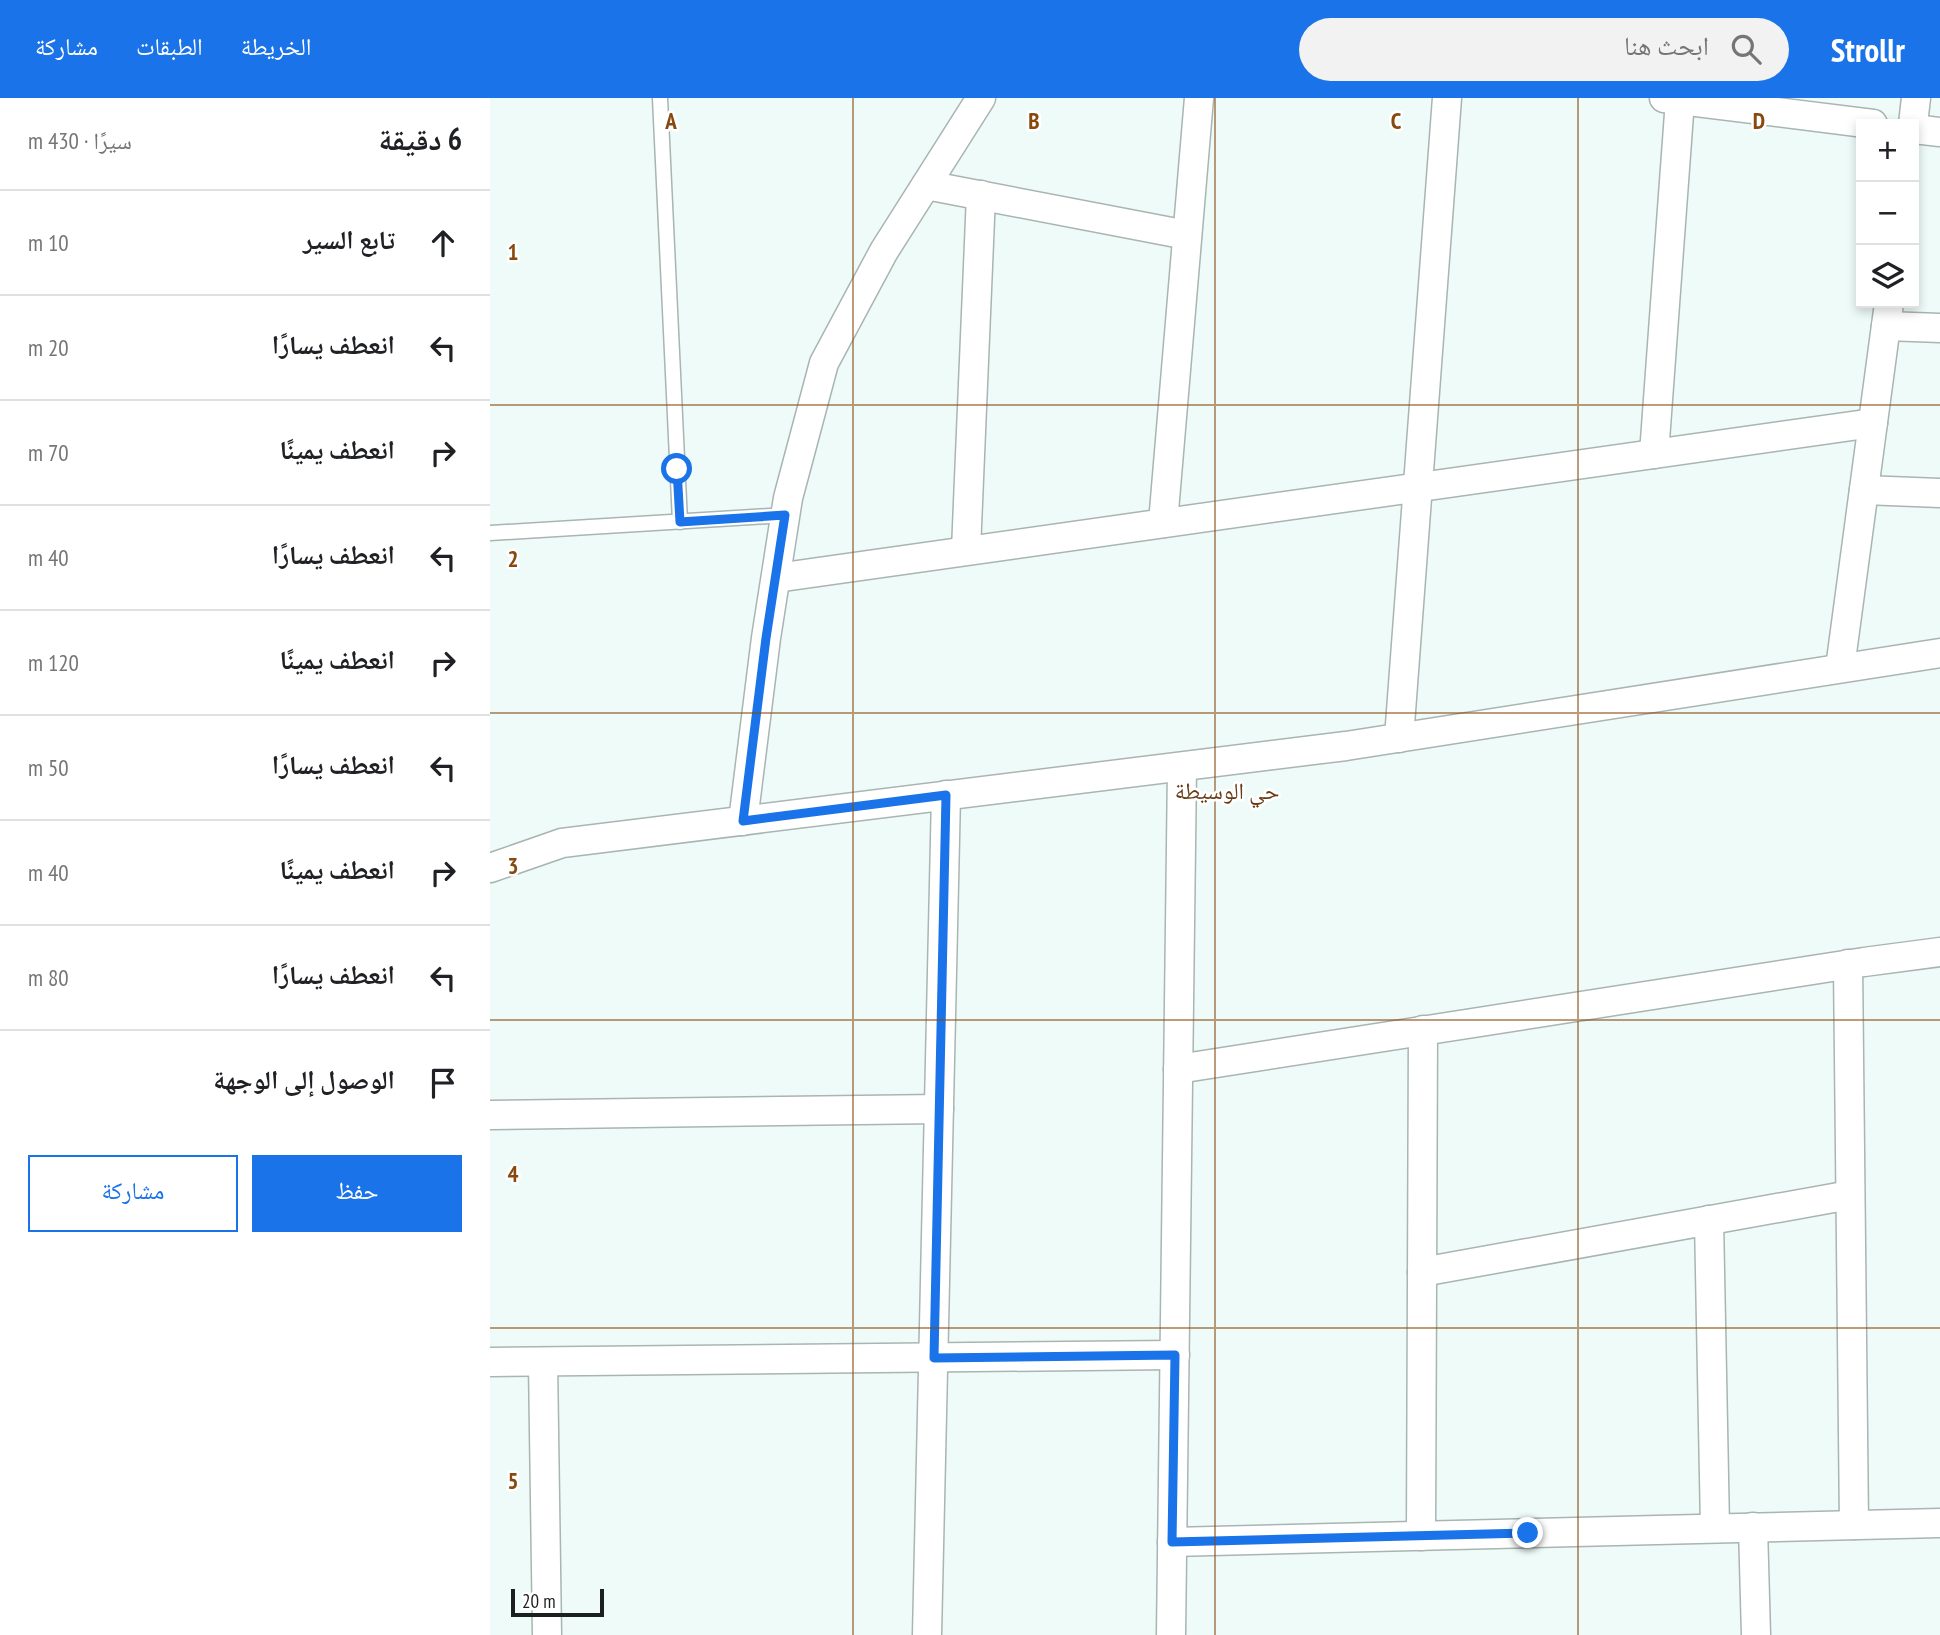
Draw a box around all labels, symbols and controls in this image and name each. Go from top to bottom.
search box [1299,18,1789,81]
text: Strollr [1831,28,1905,71]
text: ابحث هنا [1624,29,1709,62]
icon: search [1727,30,1765,68]
text: مشاركة [35,31,98,62]
text: الطبقات [136,31,203,62]
text: الخريطة [241,31,311,62]
text: A [664,106,677,135]
text: B [1028,106,1040,135]
text: C [1391,106,1402,135]
text: D [1753,106,1765,135]
text: 6 دقيقة [379,119,462,158]
map controls [1856,119,1919,308]
button: + [1856,119,1919,182]
text: سيرًا · 430 m [28,126,132,155]
button: − [1856,182,1919,245]
text: تابع السير [303,223,395,256]
icon: ahead [424,224,462,262]
text: 10 m [28,228,69,257]
text: 1 [508,237,519,266]
button: layers [1856,245,1919,308]
text: انعطف يسارًا [272,328,395,361]
icon: left [424,329,462,367]
text: 20 m [28,333,69,362]
text: انعطف يمينًا [279,433,395,466]
icon: right [424,434,462,472]
text: 70 m [28,438,69,467]
route start [661,453,692,484]
text: انعطف يسارًا [272,538,395,571]
icon: left [424,539,462,577]
text: 40 m [28,543,69,572]
text: 2 [508,544,519,573]
text: انعطف يمينًا [279,643,395,676]
icon: right [424,644,462,682]
text: 120 m [28,648,79,677]
text: انعطف يسارًا [272,748,395,781]
icon: left [424,749,462,787]
text: 50 m [28,753,69,782]
district label: حي الوسيطة [1175,776,1279,809]
text: 3 [508,851,519,880]
text: انعطف يمينًا [279,853,395,886]
icon: right [424,854,462,892]
text: 40 m [28,858,69,887]
text: انعطف يسارًا [272,958,395,991]
icon: left [424,959,462,997]
text: 80 m [28,963,69,992]
text: الوصول إلى الوجهة [213,1063,395,1096]
icon: arrive [424,1064,462,1102]
button: مشاركة [28,1155,238,1232]
button: حفظ [252,1155,462,1232]
text: 4 [508,1159,519,1188]
text: 5 [508,1466,519,1495]
route end [1512,1517,1543,1548]
scale bar [511,1586,604,1618]
text: 20 m [522,1589,556,1613]

